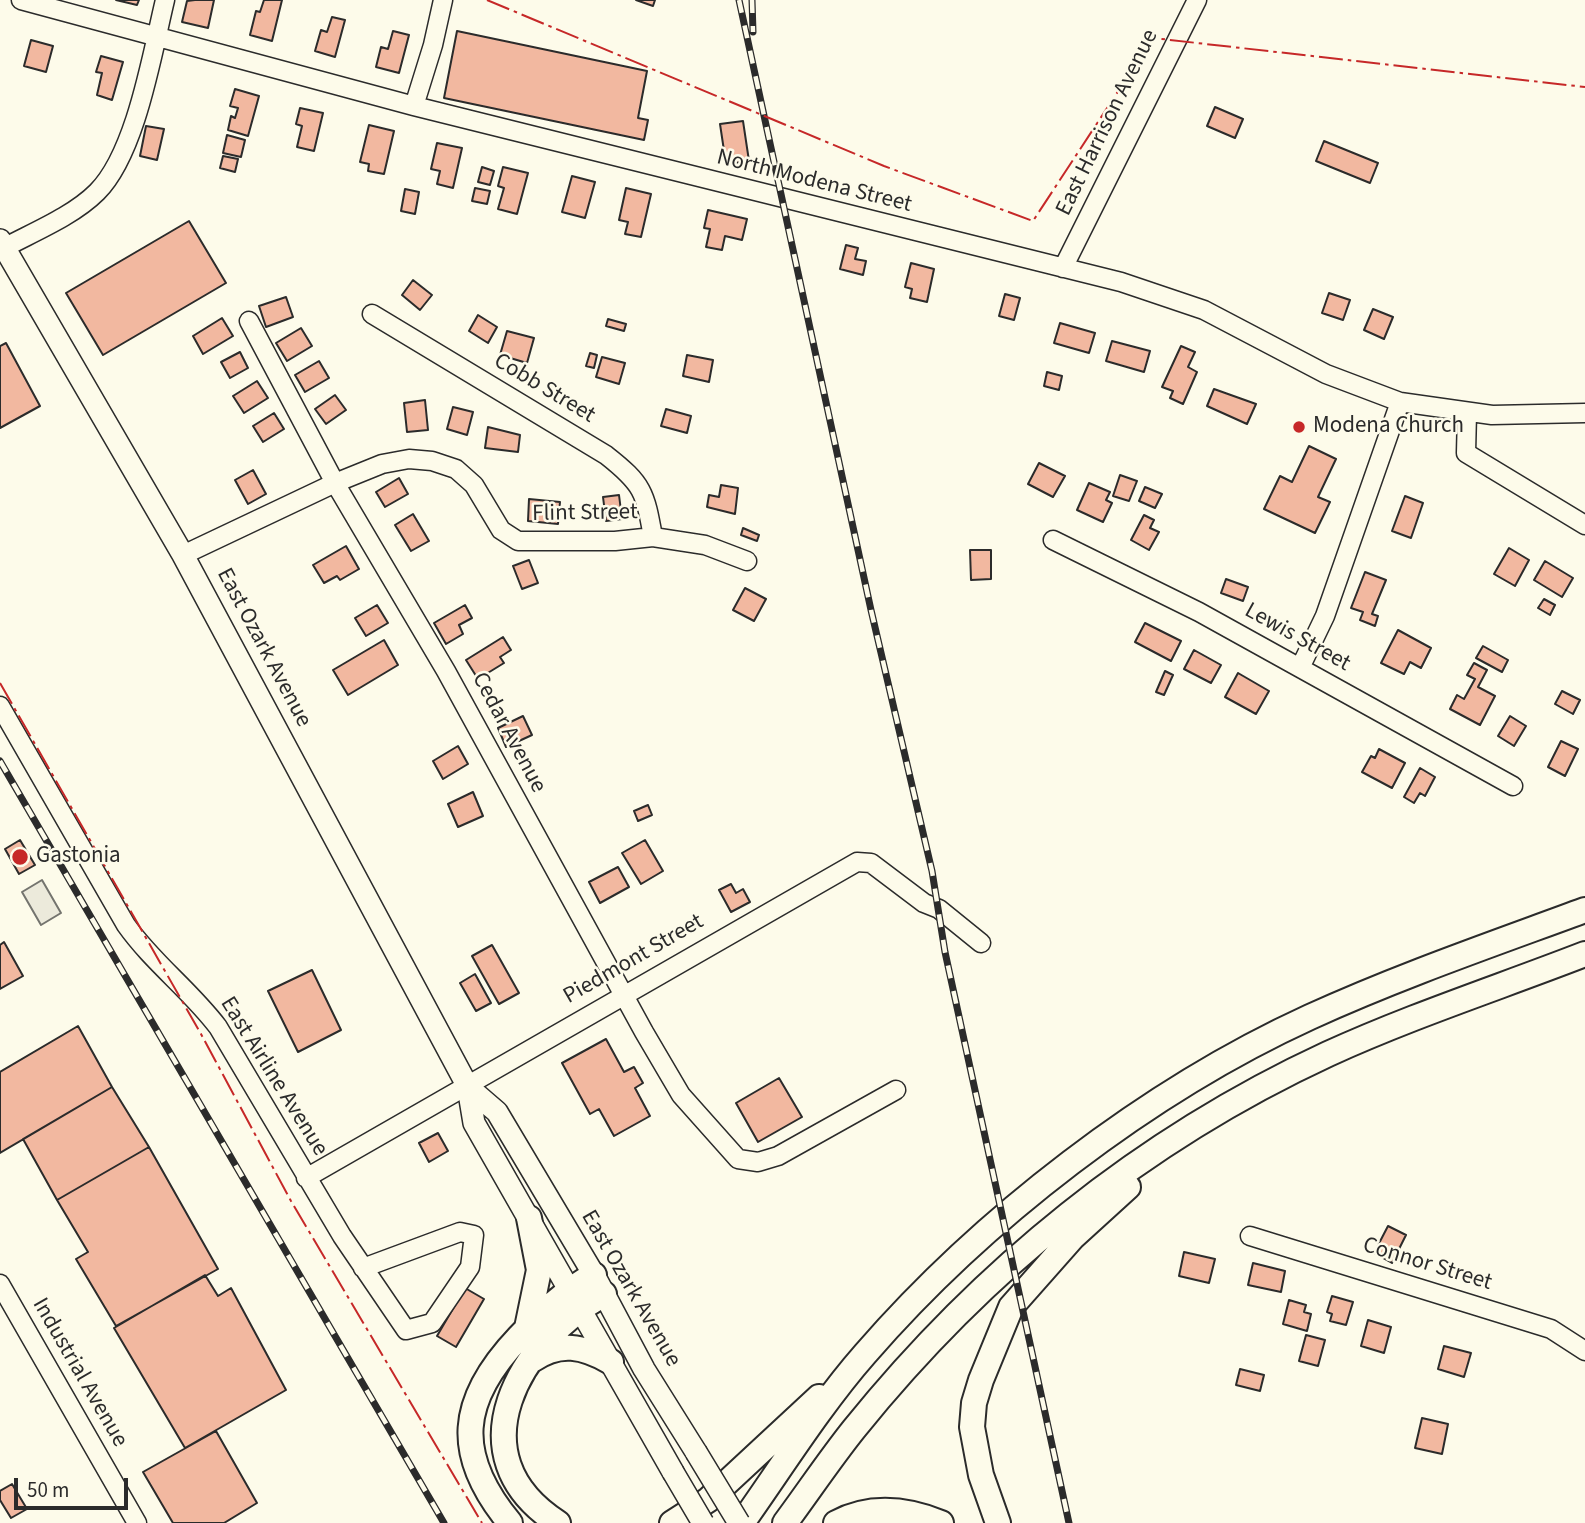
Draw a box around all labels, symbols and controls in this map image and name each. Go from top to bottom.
street label: East Harrison Avenue [1051,25,1165,221]
street label: North Modena Street [714,144,914,220]
street label: Cobb Street [488,348,600,430]
place label: Modena Church [1313,413,1464,441]
marker: Modena Church [1291,419,1307,435]
street label: Flint Street [532,499,638,529]
street label: East Ozark Avenue [209,564,317,732]
street label: Lewis Street [1239,598,1355,678]
street label: Cedar Avenue [465,668,551,798]
place label: Gastonia [36,843,121,871]
marker: Gastonia [10,847,30,867]
street label: Piedmont Street [559,909,709,1011]
street label: East Airline Avenue [213,992,333,1162]
street label: East Ozark Avenue [574,1206,686,1372]
street label: Connor Street [1359,1232,1495,1298]
street label: Industrial Avenue [25,1294,133,1452]
scale bar [18,1464,131,1508]
text: 50 m [27,1475,69,1505]

